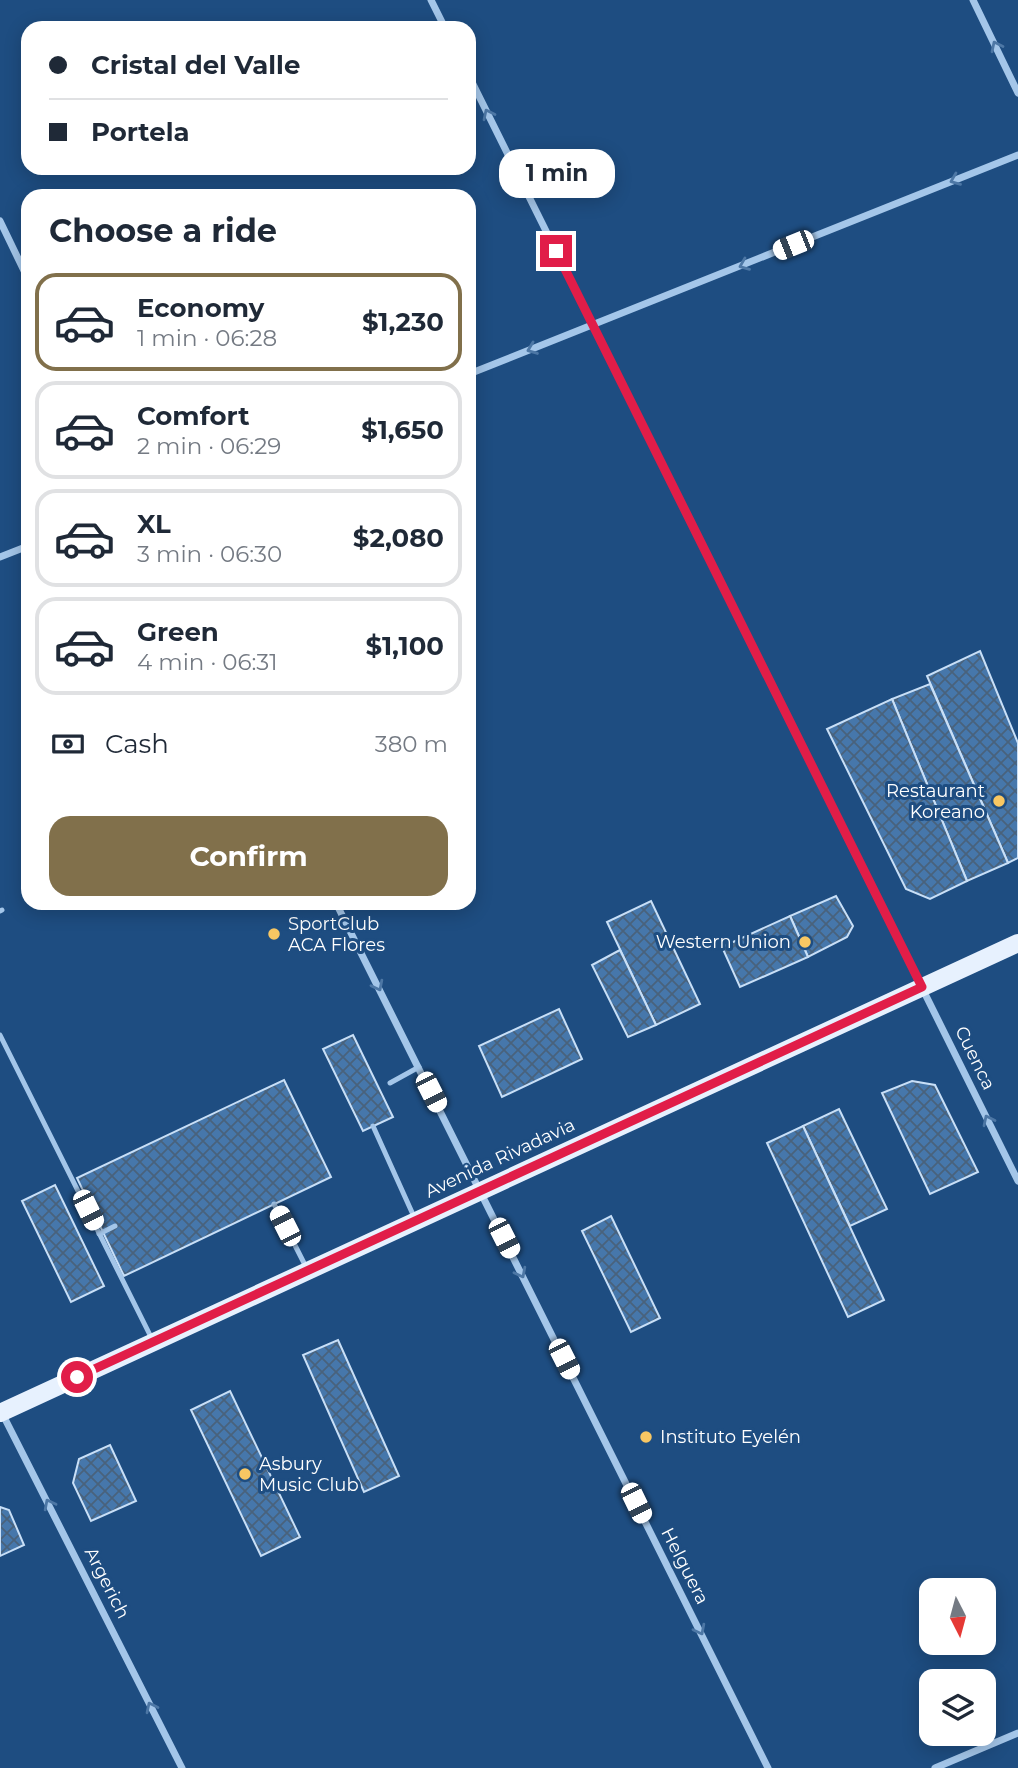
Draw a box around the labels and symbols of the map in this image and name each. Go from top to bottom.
one-way arrow [990,41,1004,53]
one-way arrow [482,109,496,121]
callout: 1 min [498,149,614,198]
one-way arrow [949,172,962,186]
car [770,227,817,263]
route end [540,235,572,267]
one-way arrow [738,257,751,271]
one-way arrow [527,341,539,355]
place label: Restaurant Koreano [886,780,985,823]
marker: Restaurant Koreano [991,793,1007,809]
place label: SportClub ACA Flores [288,913,385,956]
marker: SportClub ACA Flores [266,926,282,942]
place label: Western Union [656,931,791,953]
marker: Western Union [797,934,813,950]
one-way arrow [370,979,384,991]
street label: Cuenca [950,1022,1000,1094]
car [413,1069,450,1115]
street label: Avenida Rivadavia [421,1114,579,1202]
one-way arrow [982,1115,996,1127]
car [70,1187,107,1233]
car [267,1203,304,1249]
car [486,1215,523,1261]
one-way arrow [513,1266,527,1278]
car [546,1336,583,1382]
route start [61,1361,93,1393]
place label: Instituto Eyelén [660,1426,801,1448]
marker: Instituto Eyelén [638,1429,654,1445]
place label: Asbury Music Club [259,1453,359,1496]
marker: Asbury Music Club [237,1466,253,1482]
car [618,1480,655,1526]
one-way arrow [44,1499,57,1511]
street label: Helguera [656,1524,714,1608]
street label: Argerich [80,1544,134,1622]
north arrow [919,1578,996,1656]
one-way arrow [691,1623,705,1635]
one-way arrow [146,1702,160,1714]

